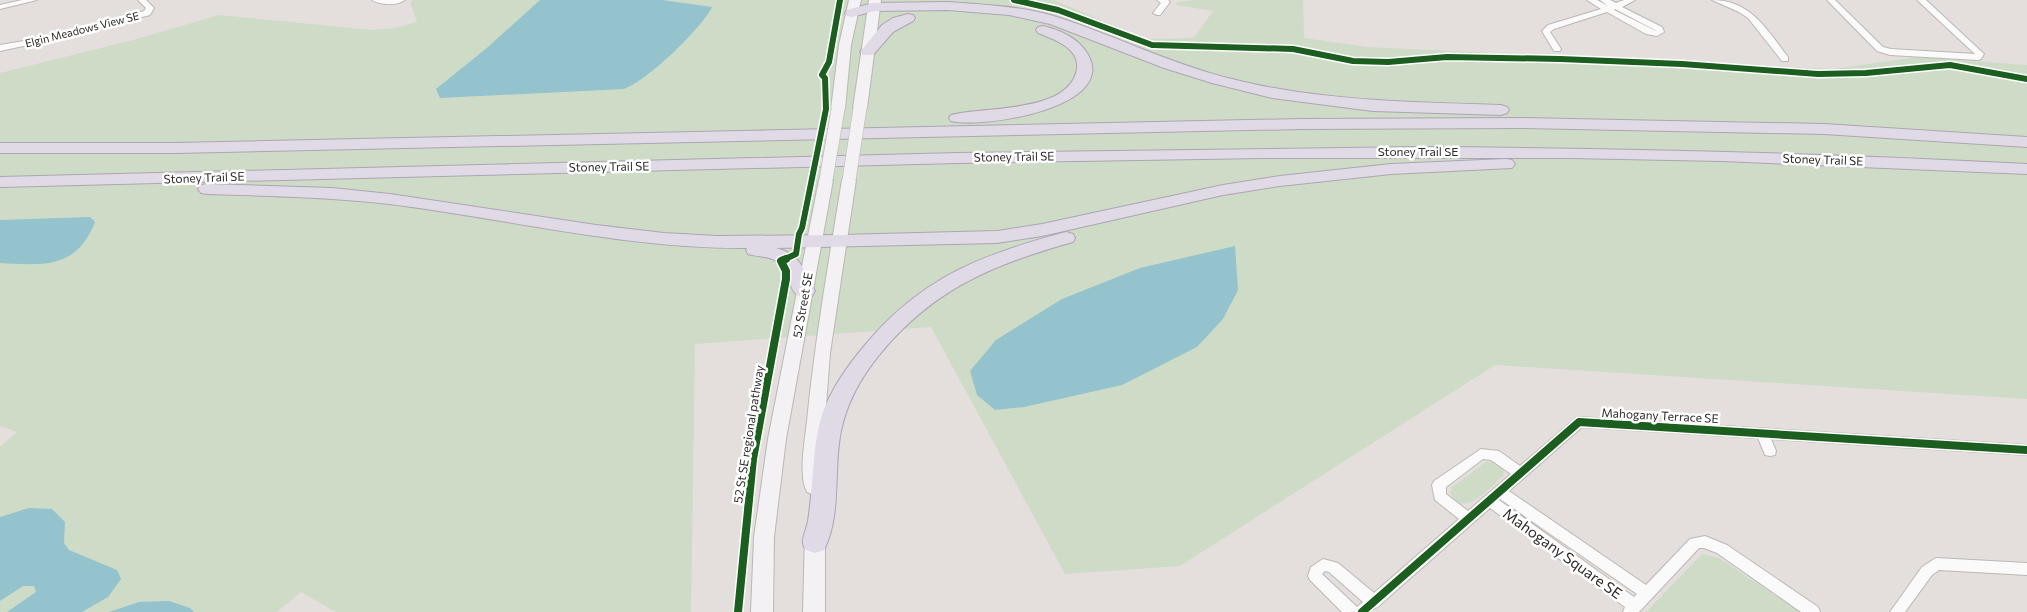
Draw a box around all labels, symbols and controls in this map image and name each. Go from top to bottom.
street label: Elgin Meadows View SE [24,9,140,49]
street label: Stoney Trail SE [1378,144,1458,158]
street label: Stoney Trail SE [974,148,1054,164]
street label: Stoney Trail SE [1782,151,1864,167]
street label: Stoney Trail SE [569,158,649,174]
street label: Stoney Trail SE [163,169,245,185]
street label: 52 Street SE [789,271,815,339]
street label: 52 St SE regional pathway [730,364,766,504]
street label: Mahogany Terrace SE [1601,405,1719,425]
street label: Mahogany Square SE [1500,504,1626,602]

